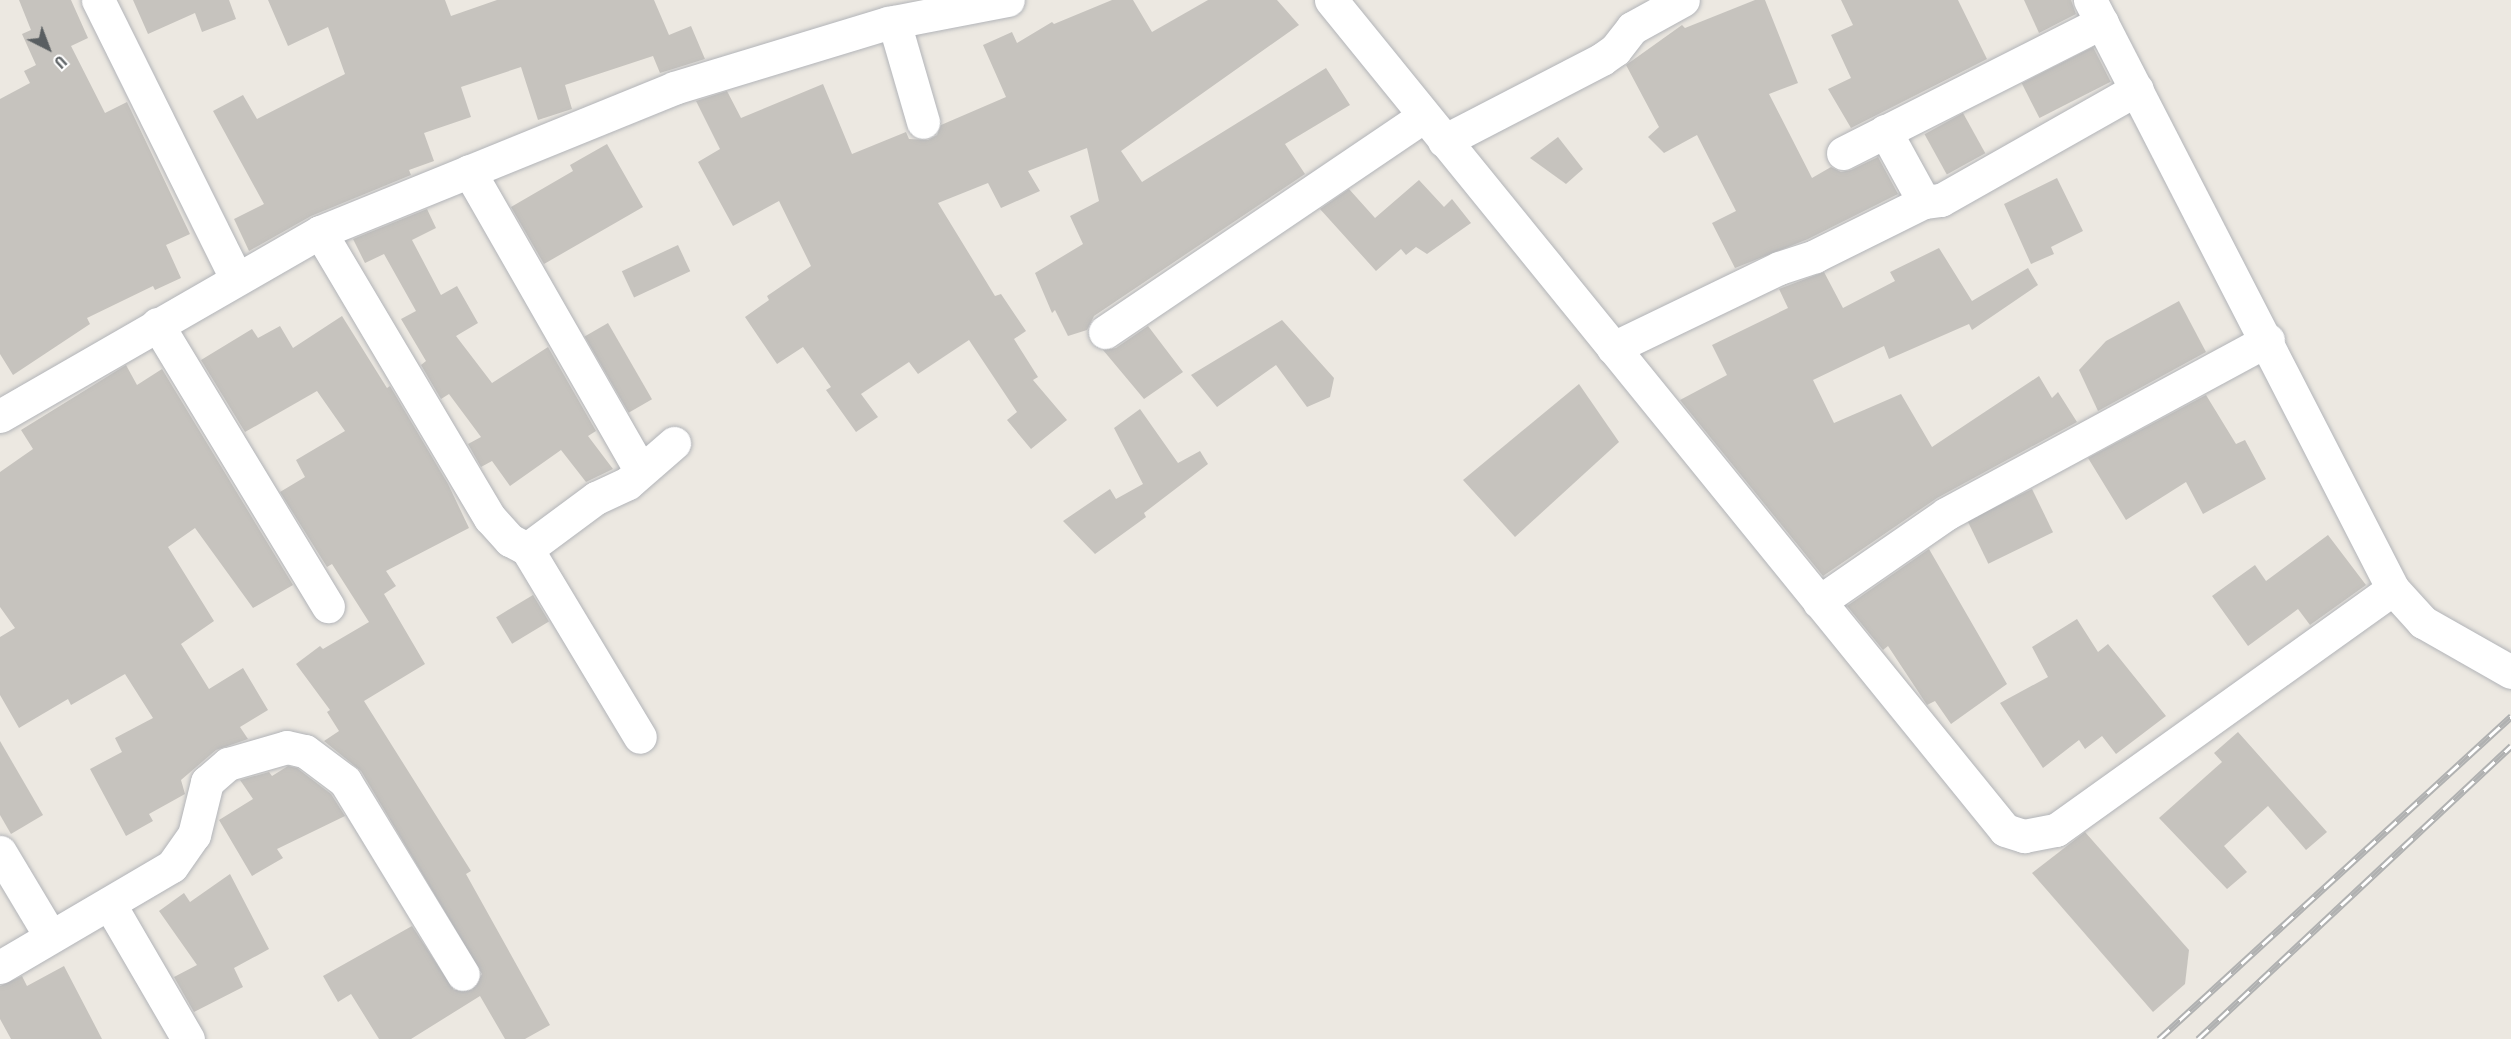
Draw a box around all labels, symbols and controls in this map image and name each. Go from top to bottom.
north arrow [18,18,78,78]
text: U [51,52,70,72]

